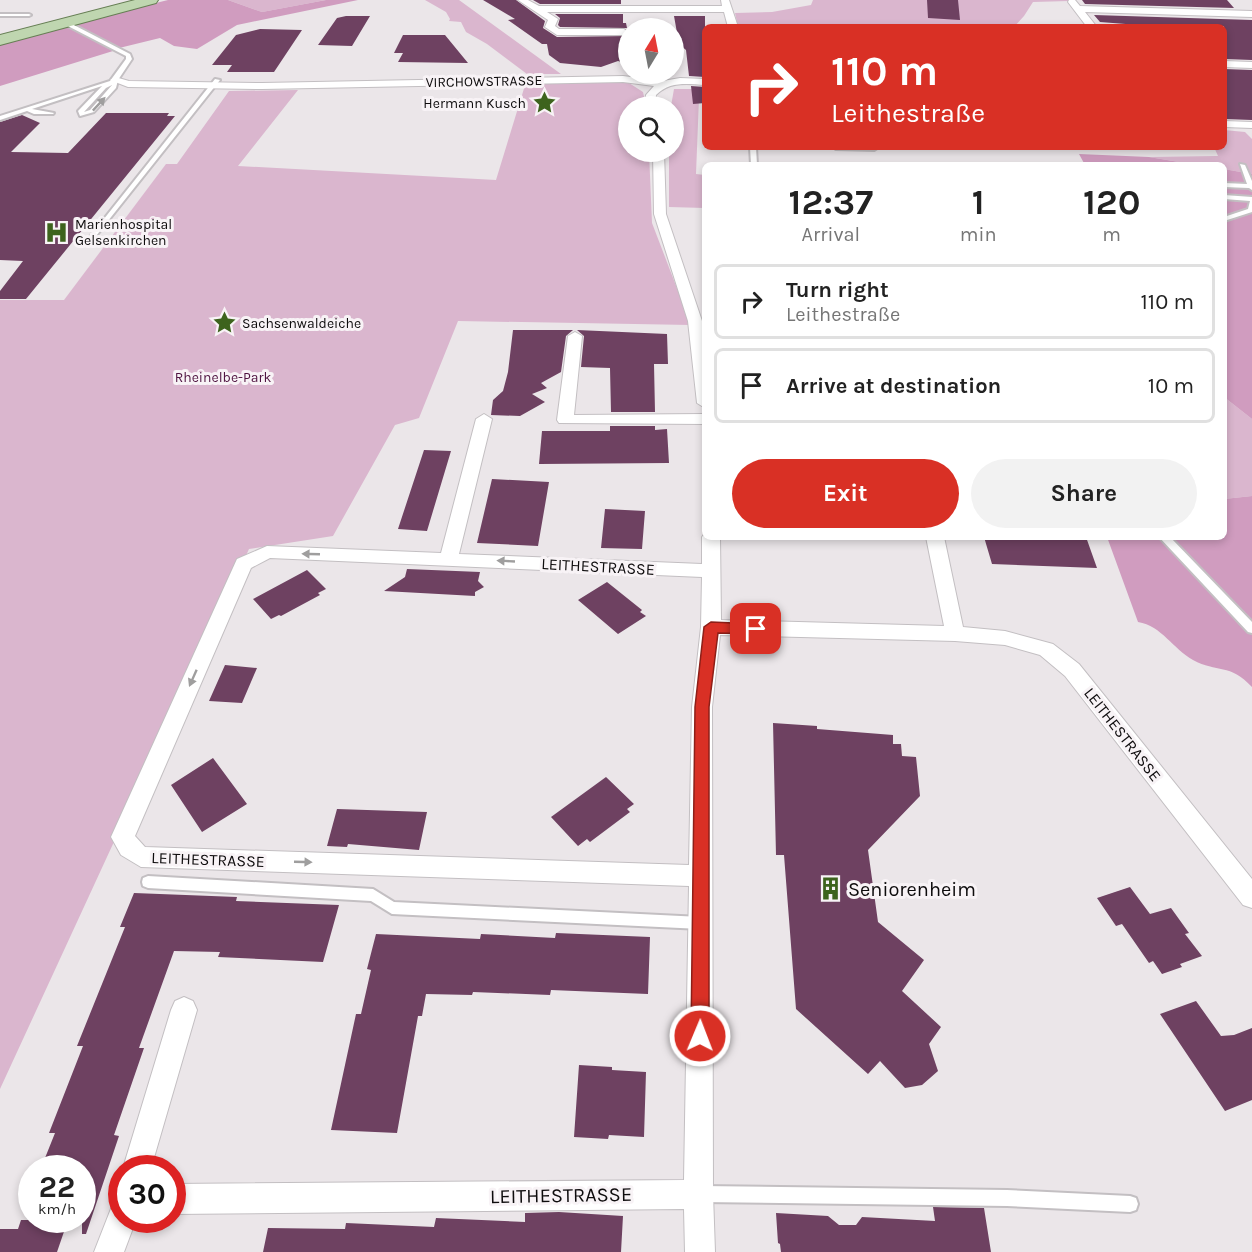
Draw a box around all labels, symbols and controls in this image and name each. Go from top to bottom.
north arrow [618,18,684,84]
map controls [618,18,684,162]
text: 110 m [831,46,938,96]
icon: right [732,48,810,126]
street label: VIRCHOWSTRASSE [425,72,543,91]
place icon: Hermann Kusch [531,90,557,116]
place label: Hermann Kusch [423,95,526,112]
button: search [618,96,684,162]
one-way arrow [91,97,105,111]
text: Leithestraße [831,97,985,129]
text: 12:37 [789,181,873,223]
text: 1 [972,181,985,223]
text: 120 [1083,181,1140,223]
place label: Marienhospital Gelsenkirchen [75,216,172,249]
hospital icon: Marienhospital Gelsenkirchen [44,219,70,245]
text: Arrival [802,223,860,246]
text: min [960,223,996,246]
text: m [1102,223,1121,246]
text: Turn right [786,277,889,303]
icon: right [735,285,768,318]
text: 110 m [1141,289,1194,315]
text: Leithestraße [786,303,900,326]
place icon: Sachsenwaldeiche [211,310,237,336]
place label: Sachsenwaldeiche [242,315,361,332]
park label: Rheinelbe-Park [175,369,271,386]
icon: arrive [735,369,768,402]
text: Arrive at destination [786,373,1001,399]
text: 10 m [1148,373,1194,399]
button: Exit [732,459,959,528]
button: Share [971,459,1197,528]
one-way arrow [301,549,320,558]
street label: LEITHESTRASSE [541,554,655,579]
one-way arrow [496,557,515,566]
pin [730,603,781,654]
icon: arrive [739,612,772,645]
one-way arrow [188,670,198,688]
street label: LEITHESTRASSE [1080,684,1165,785]
street label: LEITHESTRASSE [151,848,265,871]
one-way arrow [293,858,312,867]
building icon: Seniorenheim [817,876,843,902]
place label: Seniorenheim [848,878,976,901]
position arrow [668,1004,732,1068]
speed limit sign: 30 [108,1155,186,1233]
text: 22 [39,1169,75,1205]
street label: LEITHESTRASSE [490,1183,632,1208]
text: km/h [38,1200,76,1218]

